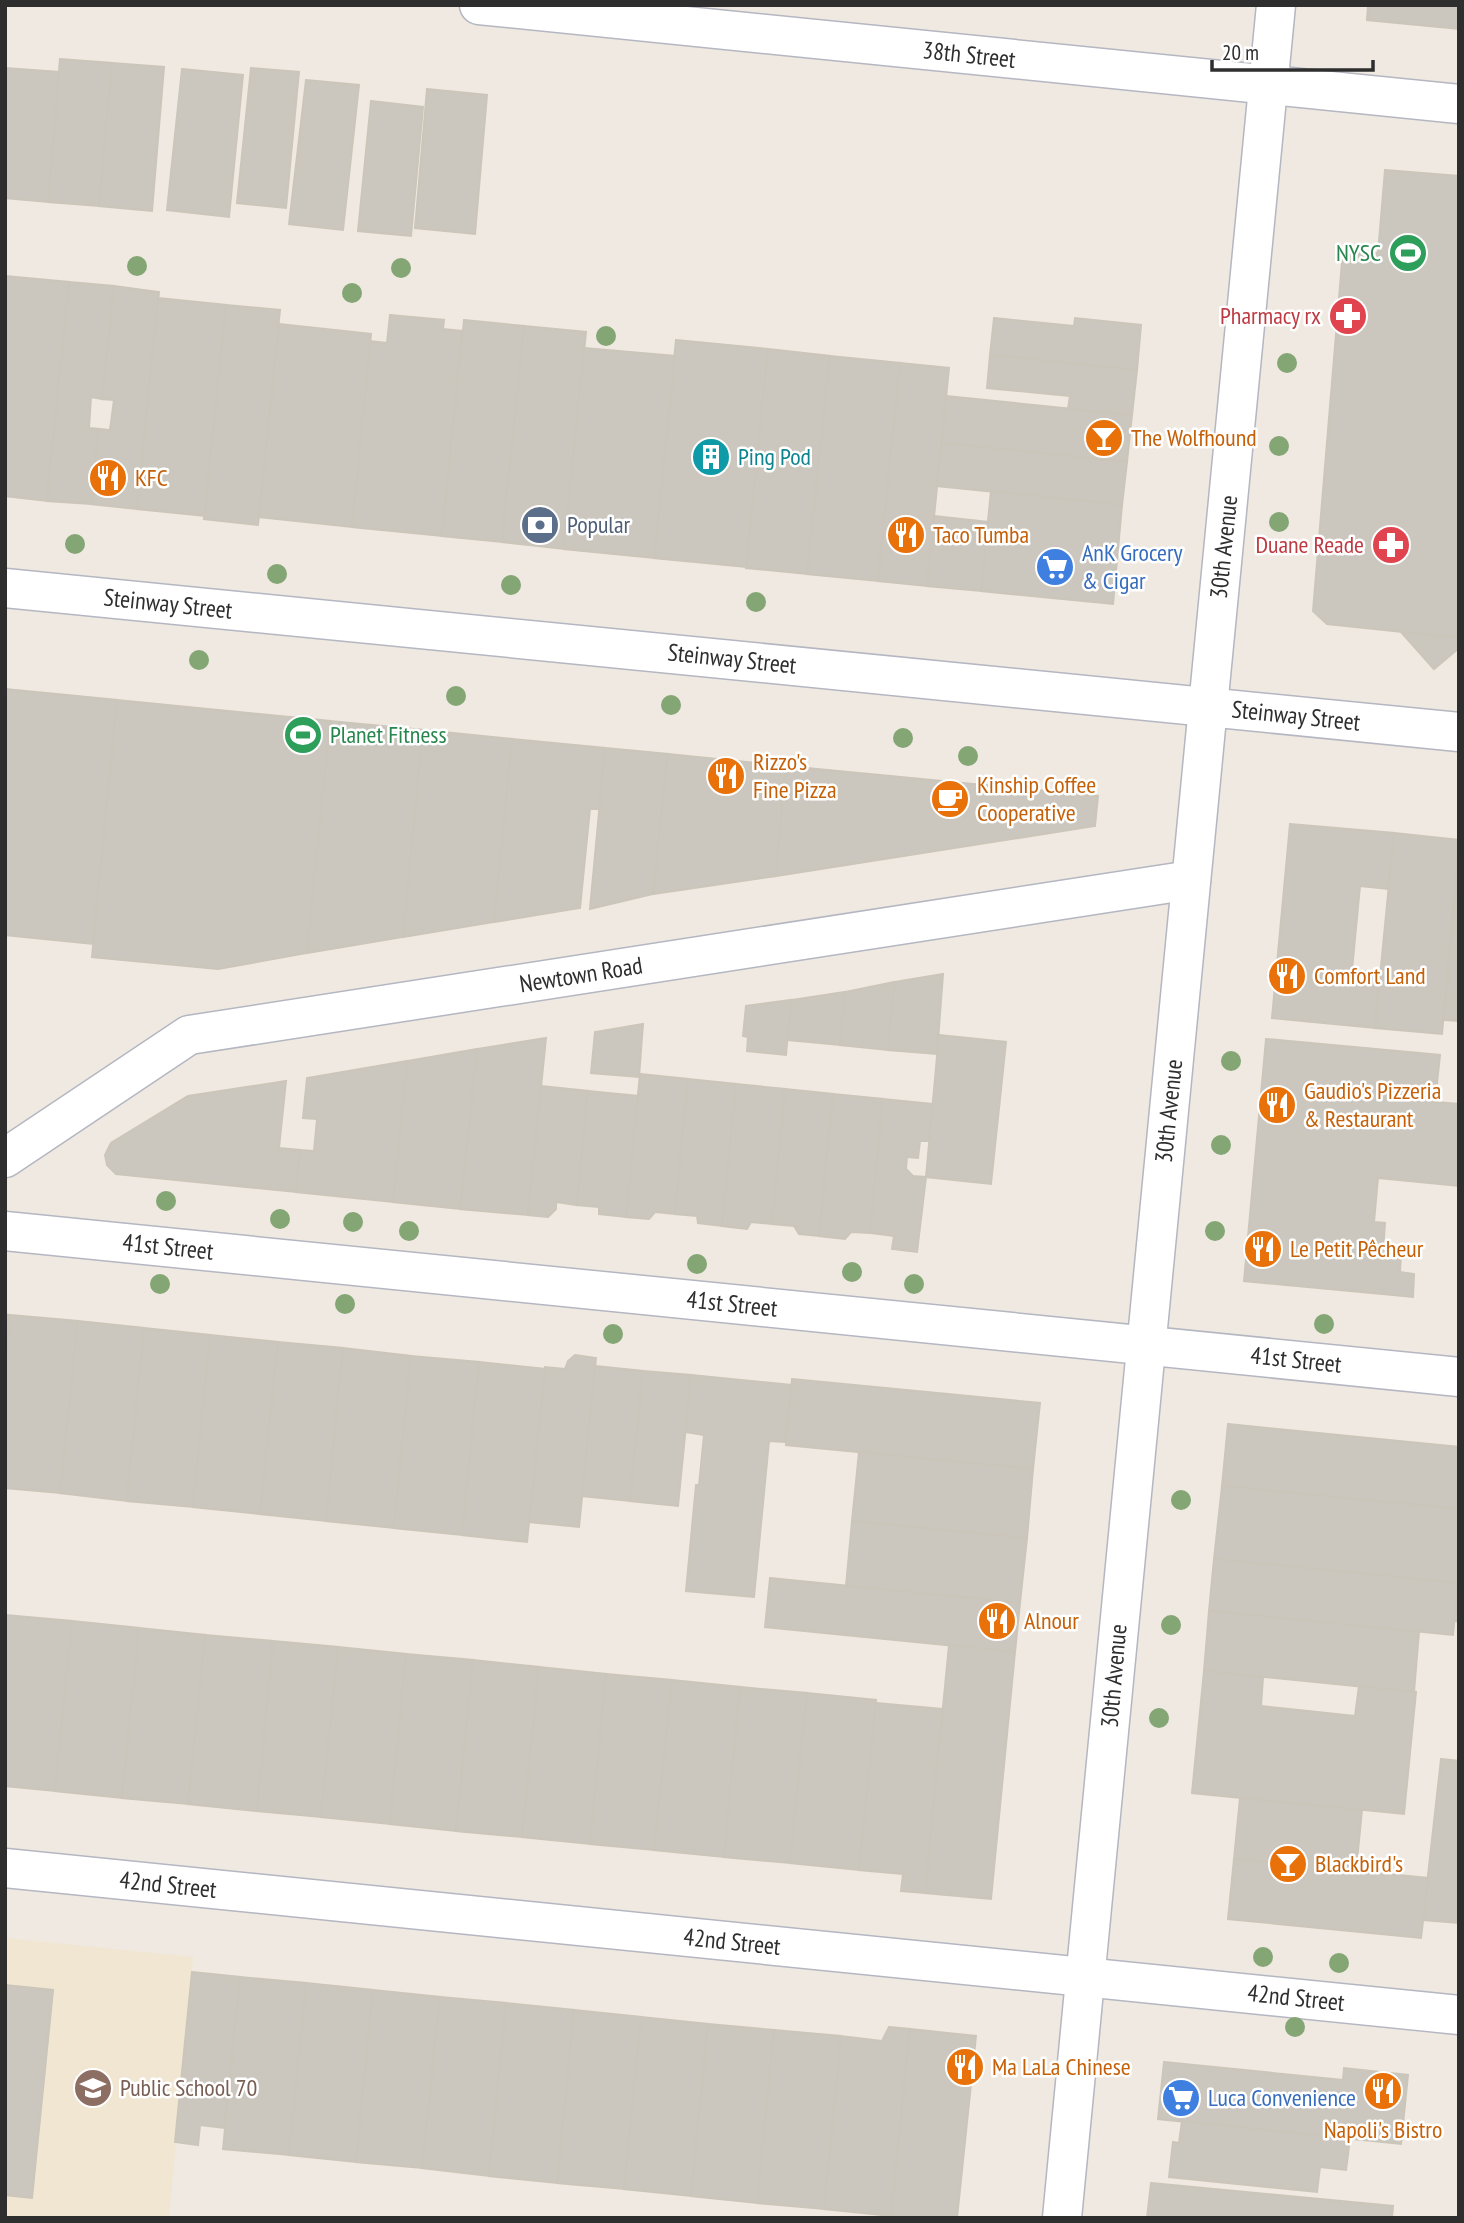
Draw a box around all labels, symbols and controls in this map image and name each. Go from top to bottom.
scale bar [1212,28,1373,72]
street label: 38th Street [921,34,1018,75]
text: 20 m [1222,39,1259,66]
sports icon: NYSC [1387,232,1429,274]
place label: NYSC [1336,237,1381,268]
pharmacy icon: Pharmacy rx [1327,295,1369,337]
place label: Pharmacy rx [1220,300,1321,331]
bar icon: The Wolfhound [1083,417,1125,459]
place label: The Wolfhound [1131,422,1257,453]
building icon: Ping Pod [690,436,732,478]
place label: Ping Pod [738,441,811,472]
restaurant icon: KFC [87,457,129,499]
place label: KFC [135,462,168,493]
street label: 30th Avenue [1203,494,1244,600]
bank icon: Popular [519,504,561,546]
place label: Popular [567,509,631,540]
restaurant icon: Taco Tumba [885,514,927,556]
place label: Taco Tumba [933,519,1029,550]
pharmacy icon: Duane Reade [1370,524,1412,566]
place label: Duane Reade [1255,529,1364,560]
place label: AnK Grocery & Cigar [1082,537,1183,596]
supermarket icon: AnK Grocery & Cigar [1034,546,1076,588]
street label: Steinway Street [102,581,234,626]
street label: Steinway Street [666,636,798,681]
street label: Steinway Street [1230,693,1362,738]
sports icon: Planet Fitness [282,714,324,756]
place label: Planet Fitness [330,719,447,750]
place label: Rizzo's Fine Pizza [753,746,837,805]
restaurant icon: Rizzo's Fine Pizza [705,755,747,797]
place label: Kinship Coffee Cooperative [977,769,1096,828]
cafe icon: Kinship Coffee Cooperative [929,778,971,820]
street label: Newtown Road [517,949,645,1000]
restaurant icon: Comfort Land [1266,955,1308,997]
place label: Comfort Land [1314,960,1426,991]
street label: 30th Avenue [1148,1058,1189,1164]
place label: Gaudio's Pizzeria & Restaurant [1304,1075,1441,1134]
restaurant icon: Gaudio's Pizzeria & Restaurant [1256,1084,1298,1126]
street label: 41st Street [121,1226,215,1267]
restaurant icon: Le Petit Pêcheur [1242,1228,1284,1270]
place label: Le Petit Pêcheur [1290,1233,1424,1264]
street label: 41st Street [685,1283,779,1324]
street label: 41st Street [1249,1339,1343,1380]
restaurant icon: Alnour [976,1600,1018,1642]
place label: Alnour [1024,1605,1079,1636]
street label: 30th Avenue [1094,1623,1133,1729]
bar icon: Blackbird's [1267,1843,1309,1885]
place label: Blackbird's [1315,1848,1403,1879]
street label: 42nd Street [118,1864,218,1905]
street label: 42nd Street [682,1921,782,1962]
street label: 42nd Street [1246,1977,1346,2018]
restaurant icon: Ma LaLa Chinese [944,2046,986,2088]
place label: Ma LaLa Chinese [992,2051,1131,2082]
school or university icon: Public School 70 [72,2067,114,2109]
restaurant icon: Napoli's Bistro [1362,2070,1404,2112]
place label: Public School 70 [120,2072,257,2103]
supermarket icon: Luca Convenience [1160,2077,1202,2119]
place label: Luca Convenience [1208,2082,1356,2113]
place label: Napoli's Bistro [1324,2114,1442,2145]

